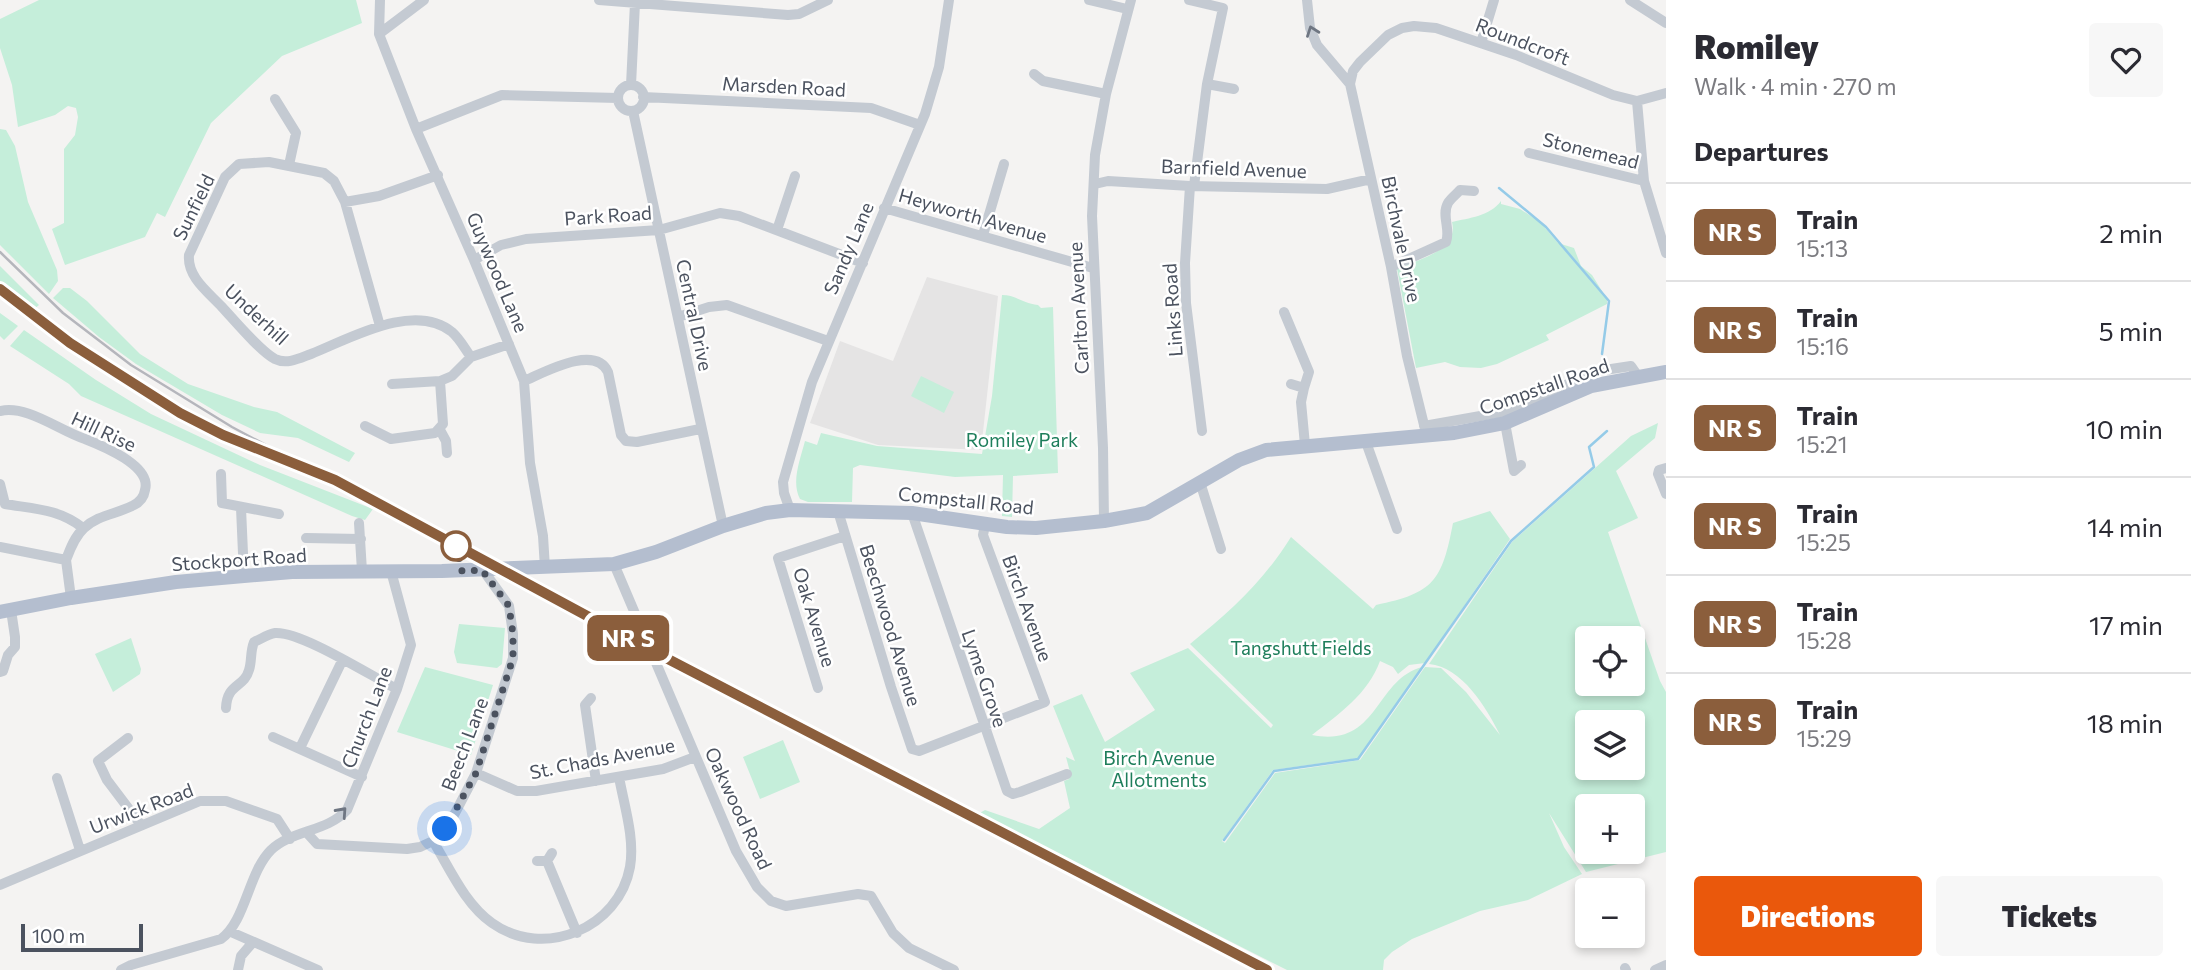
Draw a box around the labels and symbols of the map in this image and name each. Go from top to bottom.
street label: Roundcroft [1473,13,1574,70]
one-way arrow [1306,26,1320,38]
street label: Marsden Road [722,71,846,101]
street label: Stonemead [1540,127,1642,173]
street label: Barnfield Avenue [1161,154,1307,182]
street label: Sunfield [167,170,219,244]
street label: Birchvale Drive [1377,174,1427,304]
street label: Heyworth Avenue [896,183,1050,247]
street label: Sandy Lane [818,198,878,298]
street label: Park Road [563,200,653,230]
street label: Guywood Lane [462,208,534,336]
street label: Carlton Avenue [1063,241,1093,375]
street label: Central Drive [672,257,718,373]
street label: Links Road [1157,263,1187,357]
street label: Underhill [220,279,294,349]
street label: Compstall Road [1476,353,1612,419]
street label: Hill Rise [68,406,140,456]
park label: Romiley Park [966,428,1078,451]
street label: Compstall Road [897,481,1035,519]
unlabelled marker [441,531,471,561]
street label: Beechwood Avenue [855,541,927,709]
street label: Stockport Road [171,543,307,575]
street label: Birch Avenue [998,552,1058,664]
street label: Oak Avenue [789,565,841,669]
line badge: NR S [579,615,677,661]
street label: Lyme Grove [958,626,1012,730]
park label: Tangshutt Fields [1230,636,1372,659]
street label: Church Lane [336,663,396,771]
street label: Beech Lane [436,694,492,794]
street label: St. Chads Avenue [528,733,676,783]
street label: Oakwood Road [701,743,777,873]
park label: Birch Avenue Allotments [1103,746,1215,791]
street label: Urwick Road [86,778,196,838]
one-way arrow [334,808,346,821]
your location [427,811,462,846]
scale bar [21,921,144,953]

